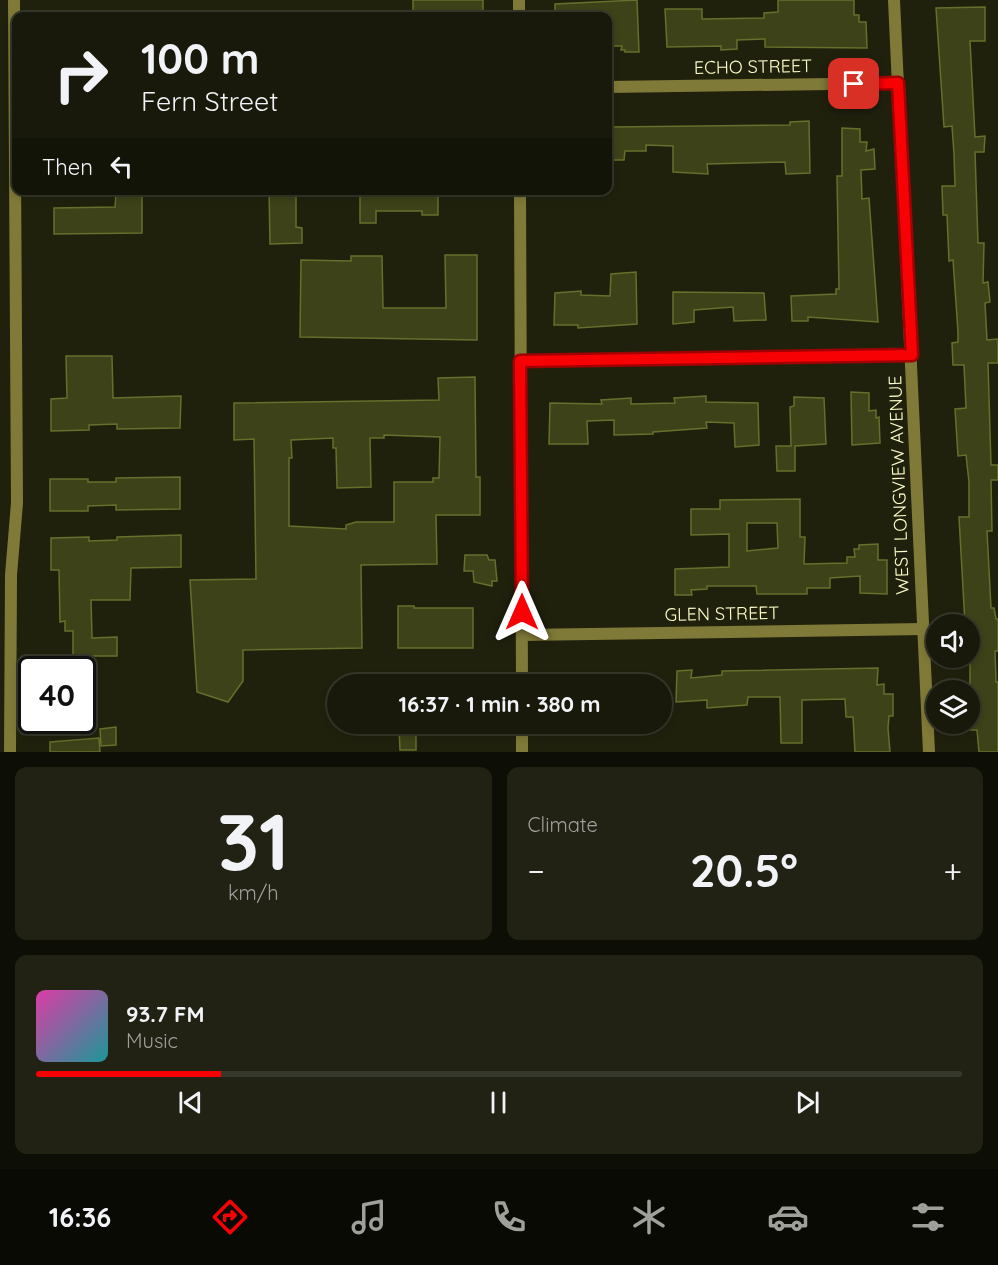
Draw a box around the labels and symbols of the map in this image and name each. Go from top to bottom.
street label: ECHO STREET [694,54,812,79]
pin [828,58,879,109]
street label: WEST LONGVIEW AVENUE [883,375,914,595]
position arrow [490,580,554,644]
street label: GLEN STREET [664,601,780,626]
speed limit sign: 40 [18,656,96,734]

